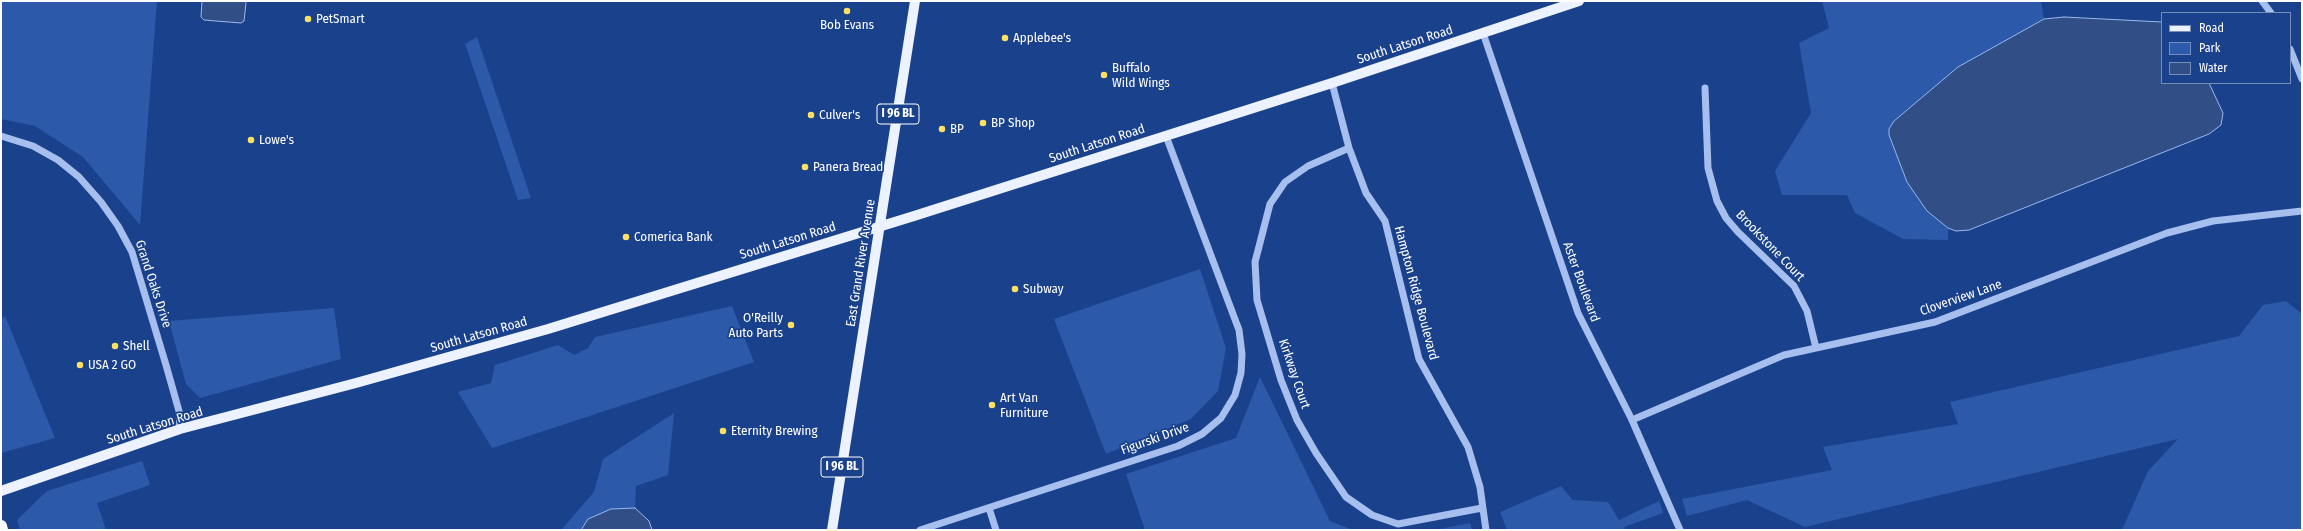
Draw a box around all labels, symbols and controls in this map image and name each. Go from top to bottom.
marker: Bob Evans [842,6,852,16]
place label: PetSmart [316,11,365,27]
legend [2161,12,2291,84]
marker: PetSmart [303,14,313,24]
place label: Bob Evans [820,17,874,33]
text: Road [2199,21,2224,35]
street label: South Latson Road [1355,22,1455,68]
place label: Applebee's [1013,30,1071,46]
marker: Applebee's [1000,33,1010,43]
text: Park [2199,41,2220,55]
place label: Buffalo Wild Wings [1112,60,1170,91]
text: Water [2199,61,2227,75]
marker: Buffalo Wild Wings [1099,70,1109,80]
road number: I 96 BL [877,104,919,124]
place label: Culver's [819,107,860,123]
marker: Culver's [806,110,816,120]
place label: BP Shop [991,115,1035,131]
marker: BP Shop [978,118,988,128]
place label: BP [950,121,964,137]
street label: South Latson Road [1047,121,1147,167]
marker: BP [937,124,947,134]
place label: Lowe's [259,132,294,148]
marker: Lowe's [246,135,256,145]
place label: Panera Bread [813,159,883,175]
marker: Panera Bread [800,162,810,172]
street label: East Grand River Avenue [843,198,879,328]
street label: Brookstone Court [1732,207,1808,285]
street label: South Latson Road [738,219,838,263]
street label: Hampton Ridge Boulevard [1391,224,1441,362]
place label: Comerica Bank [634,229,713,245]
marker: Comerica Bank [621,232,631,242]
street label: Grand Oaks Drive [131,238,175,330]
street label: Aster Boulevard [1559,240,1603,324]
street label: Cloverview Lane [1918,277,2004,319]
place label: Subway [1023,281,1063,297]
marker: Subway [1010,284,1020,294]
place label: O'Reilly Auto Parts [729,310,783,341]
street label: South Latson Road [429,314,529,356]
marker: O'Reilly Auto Parts [786,320,796,330]
street label: Kirkway Court [1275,337,1313,411]
place label: Shell [123,338,150,354]
marker: Shell [110,341,120,351]
place label: USA 2 GO [88,357,136,373]
marker: USA 2 GO [75,360,85,370]
place label: Art Van Furniture [1000,390,1048,421]
marker: Art Van Furniture [987,400,997,410]
street label: South Latson Road [105,404,205,448]
street label: Figurski Drive [1119,420,1191,458]
place label: Eternity Brewing [731,423,818,439]
marker: Eternity Brewing [718,426,728,436]
road number: I 96 BL [821,457,863,477]

